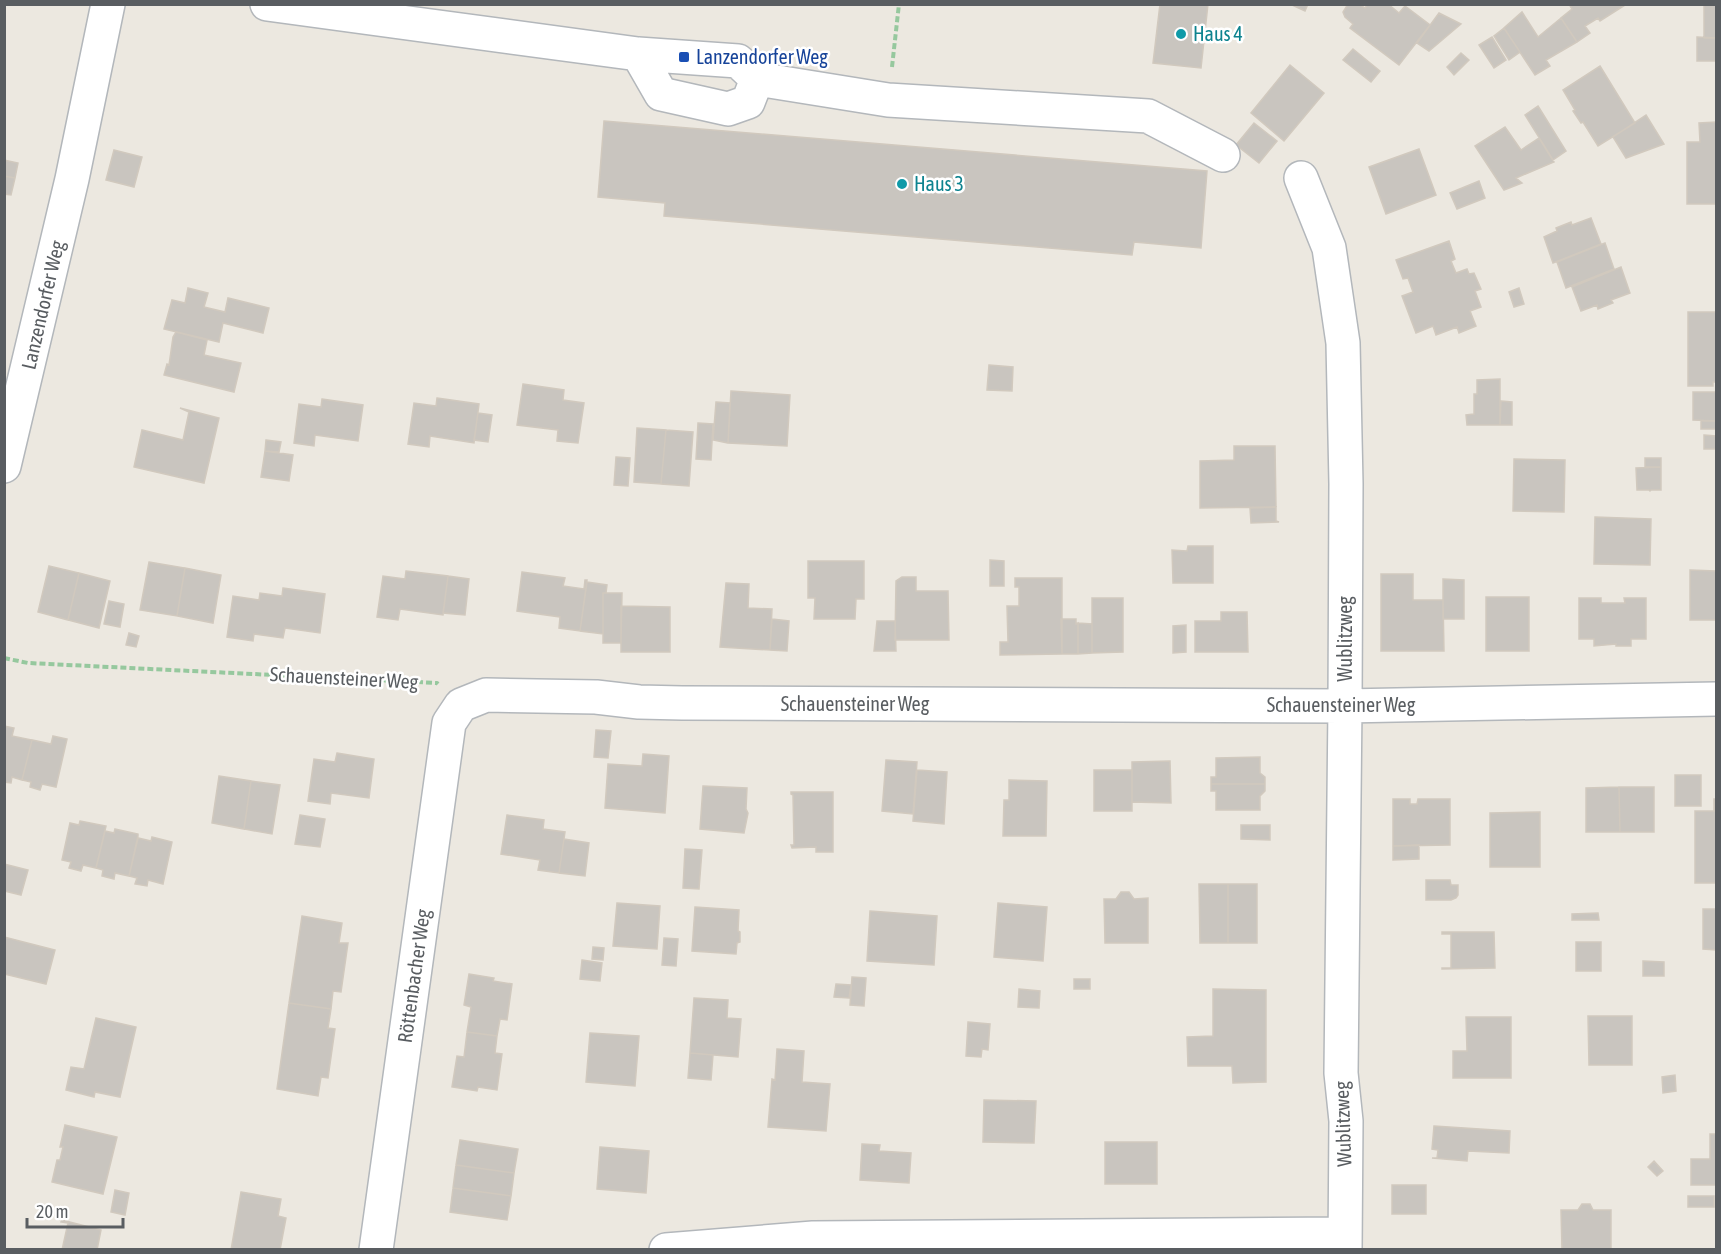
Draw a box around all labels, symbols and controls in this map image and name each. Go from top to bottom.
place label: Haus 4 [1193,22,1243,45]
marker: Haus 4 [1174,27,1188,41]
place label: Lanzendorfer Weg [696,45,828,68]
marker: Lanzendorfer Weg [677,50,691,64]
place label: Haus 3 [914,172,964,195]
marker: Haus 3 [895,177,909,191]
street label: Lanzendorfer Weg [16,238,69,372]
street label: Wublitzweg [1333,596,1356,682]
street label: Schauensteiner Weg [269,662,419,693]
street label: Schauensteiner Weg [781,692,930,715]
street label: Schauensteiner Weg [1267,693,1416,716]
street label: Röttenbacher Weg [393,907,434,1044]
street label: Wublitzweg [1329,1080,1355,1167]
scale bar [27,1191,123,1229]
text: 20 m [36,1201,68,1222]

